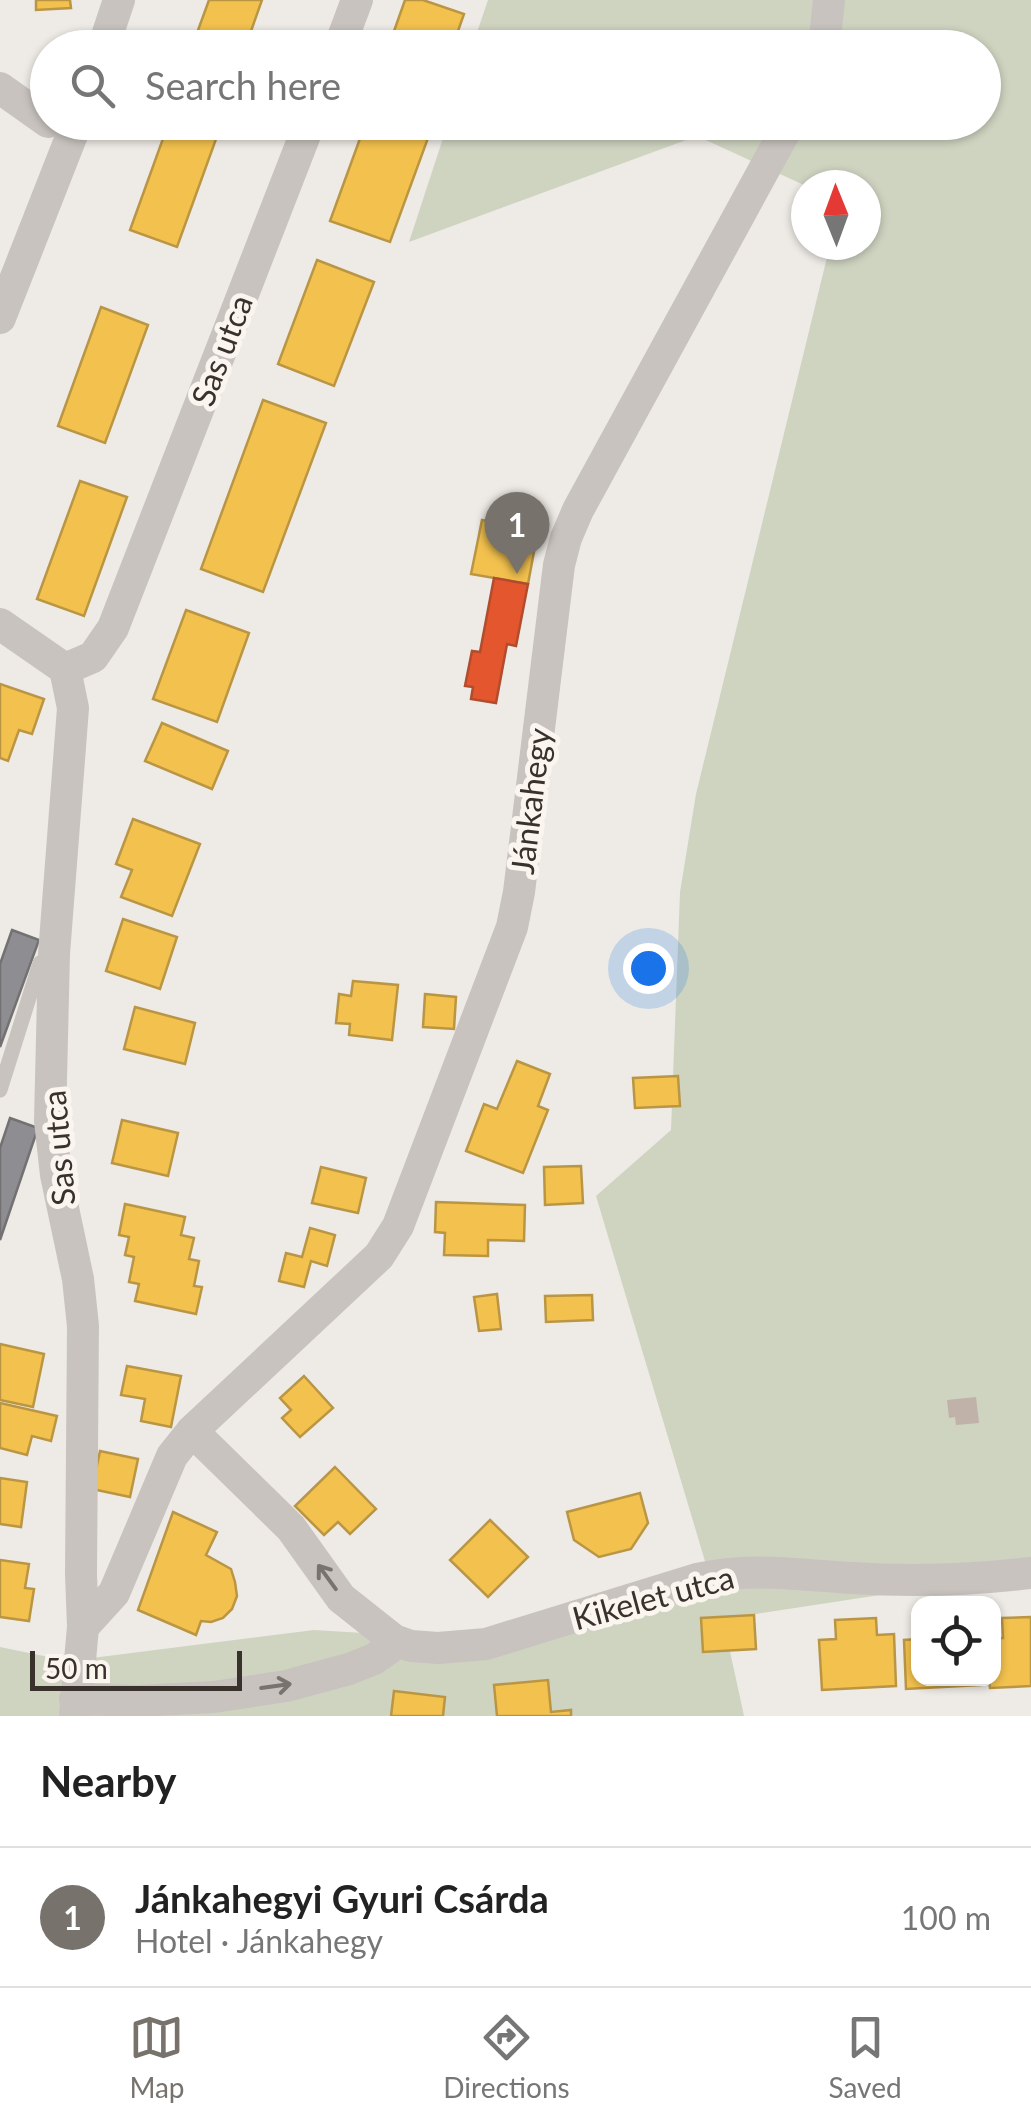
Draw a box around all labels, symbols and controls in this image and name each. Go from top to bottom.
search box [30,30,1001,140]
icon: search [65,58,120,113]
text: Search here [145,62,341,108]
north arrow [791,170,881,260]
street label: Sas utca [182,289,260,411]
pin: 1 [484,492,550,574]
street label: Jánkahegy [502,725,558,876]
your location [623,943,674,994]
street label: Sas utca [34,1089,82,1207]
street label: Kikelet utca [568,1557,738,1637]
one-way arrow [316,1564,337,1592]
map controls [911,1596,1001,1686]
button: locate [911,1596,1001,1686]
scale bar [30,1646,242,1690]
text: 50 m [45,1651,108,1685]
one-way arrow [260,1677,292,1695]
text: Nearby [40,1756,177,1806]
text: Jánkahegyi Gyuri Csárda [135,1875,549,1921]
text: 1 [63,1898,82,1937]
text: 100 m [901,1898,991,1937]
text: Hotel · Jánkahegy [135,1921,383,1960]
tab: Map [129,2010,185,2104]
tab: Directions [443,2010,570,2104]
tab: Saved [828,2010,902,2104]

